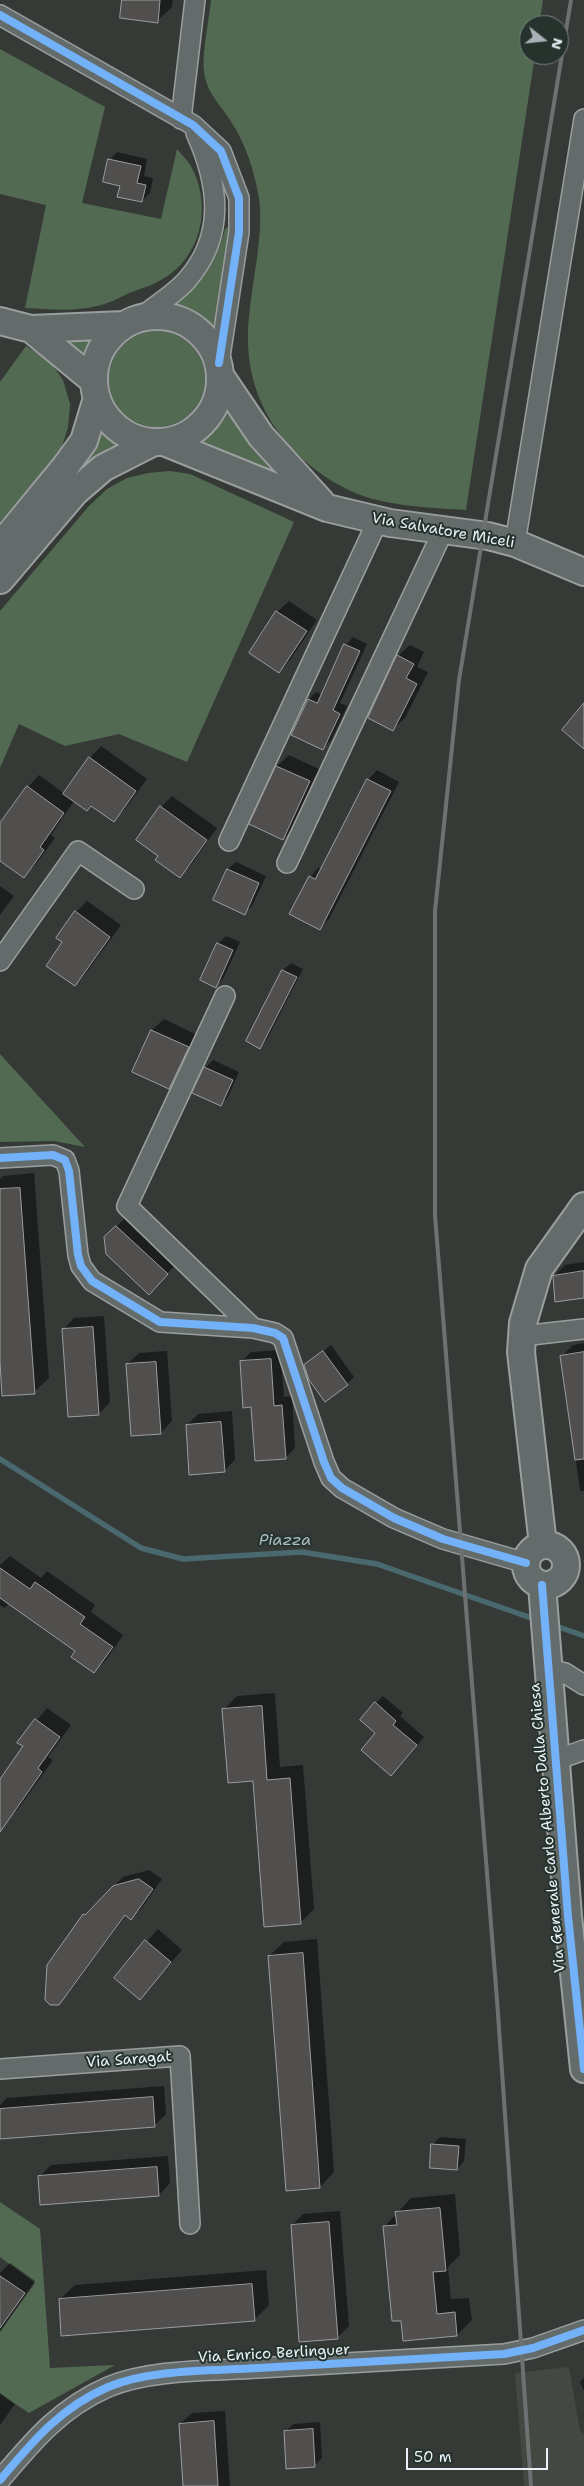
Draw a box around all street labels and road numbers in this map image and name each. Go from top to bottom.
street label: Via Salvatore Miceli [370,510,516,552]
street label: Via Generale Carlo Alberto Dalla Chiesa [526,1682,570,1974]
street label: Via Saragat [85,2048,173,2072]
street label: Via Enrico Berlinguer [197,2341,351,2367]

